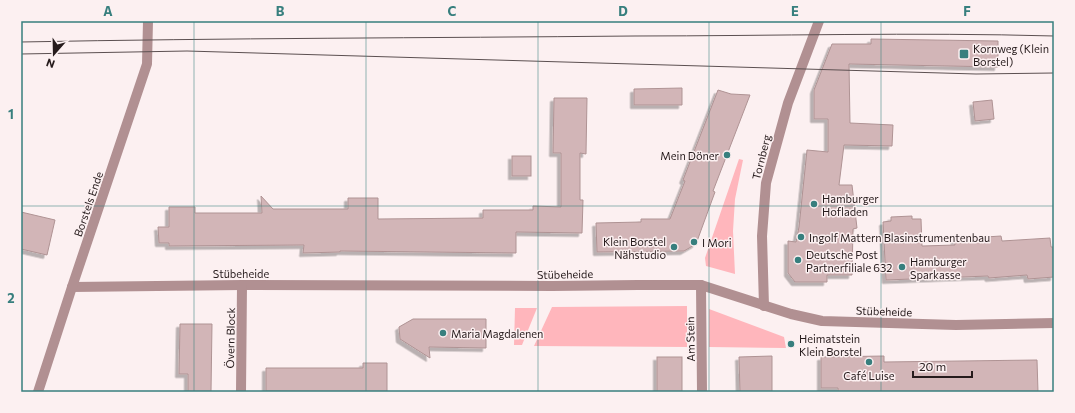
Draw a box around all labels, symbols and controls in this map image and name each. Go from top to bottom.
text: A [103,3,113,19]
text: B [276,3,285,19]
text: C [448,3,457,19]
text: D [618,3,628,19]
text: E [791,3,799,19]
text: F [963,3,971,19]
north arrow [34,34,74,74]
place label: Kornweg (Klein Borstel) [973,42,1049,68]
marker: Kornweg (Klein Borstel) [958,48,970,60]
text: N [44,56,57,71]
text: 1 [8,106,14,122]
street label: Tornberg [749,133,773,181]
place label: Mein Döner [660,149,720,162]
marker: Mein Döner [722,150,732,160]
street label: Borstels Ende [71,170,105,238]
place label: Hamburger Hofladen [822,192,879,218]
marker: Hamburger Hofladen [809,199,819,209]
place label: Ingolf Mattern Blasinstrumentenbau [809,231,990,244]
marker: Ingolf Mattern Blasinstrumentenbau [796,232,806,242]
place label: Klein Borstel Nähstudio [603,235,666,261]
place label: I Mori [702,236,732,249]
marker: I Mori [689,237,699,247]
marker: Klein Borstel Nähstudio [669,242,679,252]
place label: Deutsche Post Partnerfiliale 632 [806,248,892,274]
marker: Deutsche Post Partnerfiliale 632 [793,255,803,265]
place label: Hamburger Sparkasse [910,255,967,281]
marker: Hamburger Sparkasse [897,262,907,272]
street label: Stübeheide [213,267,269,280]
street label: Stübeheide [537,267,593,281]
text: 2 [7,290,15,306]
street label: Stübeheide [856,304,913,318]
street label: Övern Block [222,307,237,369]
street label: Am Stein [683,316,697,362]
place label: Maria Magdalenen [451,327,543,340]
marker: Maria Magdalenen [438,328,448,338]
place label: Heimatstein Klein Borstel [799,332,862,358]
marker: Heimatstein Klein Borstel [786,339,796,349]
scale bar [913,353,972,379]
marker: Café Luise [864,357,874,367]
text: 20 m [919,359,946,373]
place label: Café Luise [843,369,895,382]

